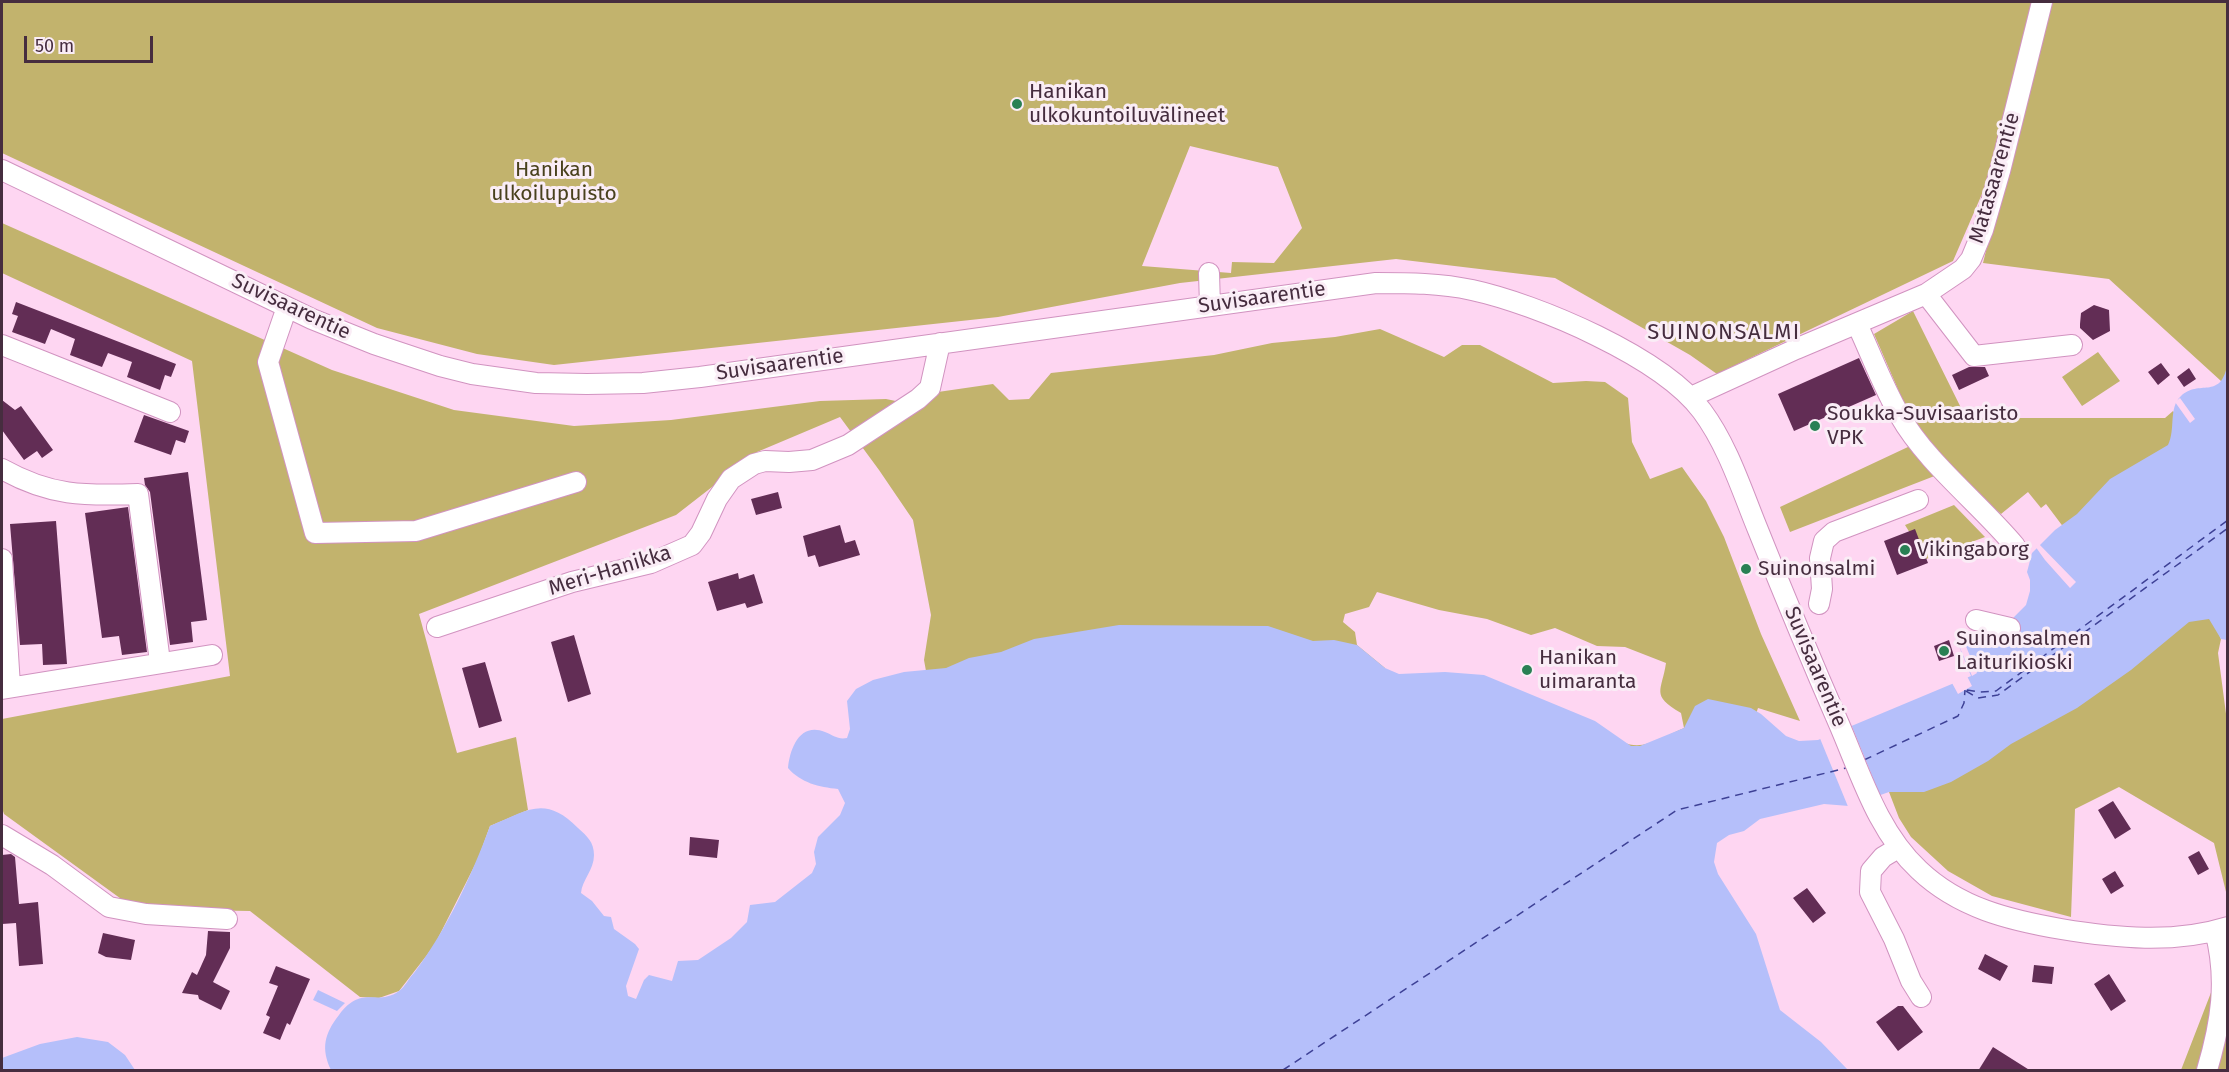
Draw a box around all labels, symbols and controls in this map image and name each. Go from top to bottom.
scale bar [27,24,156,62]
text: 50 m [35,35,74,57]
place label: Hanikan ulkokuntoiluvälineet [1029,79,1225,129]
marker: Hanikan ulkokuntoiluvälineet [1010,97,1024,111]
street label: Matasaarentie [1964,110,2026,246]
park label: Hanikan ulkoilupuisto [491,157,617,207]
street label: Suvisaarentie [227,268,355,346]
street label: Suvisaarentie [1197,277,1327,319]
district label: SUINONSALMI [1647,320,1801,346]
street label: Suvisaarentie [715,344,845,386]
place label: Soukka-Suvisaaristo VPK [1827,401,2019,451]
marker: Soukka-Suvisaaristo VPK [1808,419,1822,433]
place label: Vikingaborg [1917,537,2029,563]
street label: Meri-Hanikka [546,540,674,602]
marker: Vikingaborg [1898,543,1912,557]
place label: Suinonsalmi [1758,556,1875,582]
marker: Suinonsalmi [1739,562,1753,576]
street label: Suvisaarentie [1778,603,1852,731]
place label: Suinonsalmen Laiturikioski [1956,626,2091,676]
marker: Suinonsalmen Laiturikioski [1937,644,1951,658]
place label: Hanikan uimaranta [1539,645,1637,695]
marker: Hanikan uimaranta [1520,663,1534,677]

